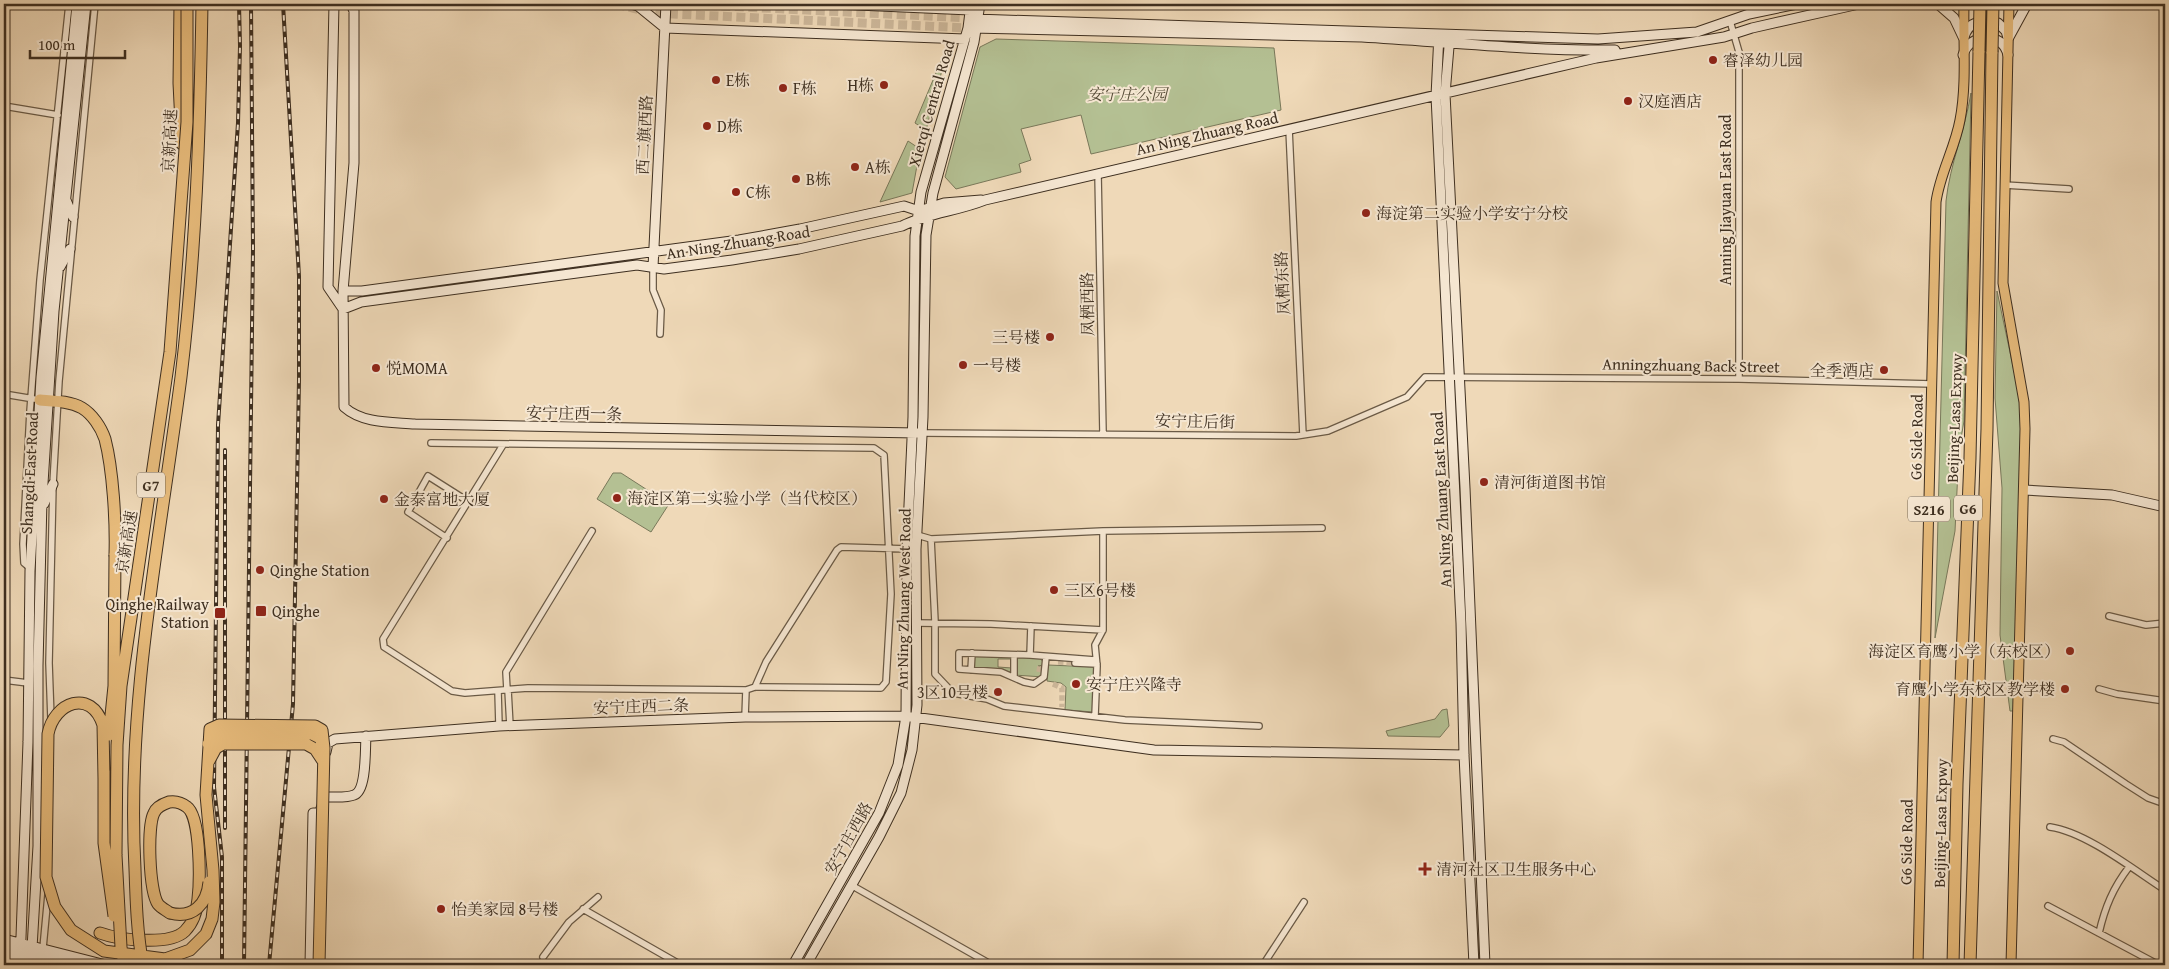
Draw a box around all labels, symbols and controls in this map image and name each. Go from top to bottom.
scale bar [30,28,125,60]
text: 100 m [38,34,76,55]
street label: Xierqi Central Road [901,36,961,169]
place label: 睿泽幼儿园 [1723,48,1803,72]
marker: 睿泽幼儿园 [1707,54,1719,66]
place label: E栋 [726,68,750,92]
place label: H栋 [847,73,874,97]
marker: E栋 [710,74,722,86]
place label: F栋 [793,76,817,100]
marker: H栋 [878,79,890,91]
marker: F栋 [777,82,789,94]
park label: 安宁庄公园 [1087,82,1170,106]
place label: 汉庭酒店 [1638,89,1702,113]
street label: 西二旗西路 [630,94,658,176]
marker: 汉庭酒店 [1622,95,1634,107]
street label: An Ning Zhuang Road [1134,105,1281,161]
street label: 京新高速 [155,108,183,174]
place label: D栋 [717,114,743,138]
street label: Anning Jiayuan East Road [1713,114,1737,286]
marker: D栋 [701,120,713,132]
place label: A栋 [865,155,891,179]
marker: A栋 [849,161,861,173]
place label: B栋 [806,167,831,191]
marker: B栋 [790,173,802,185]
place label: C栋 [746,180,771,204]
marker: C栋 [730,186,742,198]
place label: 海淀第二实验小学安宁分校 [1376,201,1568,225]
marker: 海淀第二实验小学安宁分校 [1360,207,1372,219]
street label: An Ning Zhuang Road [664,219,812,265]
street label: 凤栖东路 [1268,250,1296,316]
street label: 凤栖西路 [1074,272,1100,336]
place label: 三号楼 [992,325,1040,349]
marker: 三号楼 [1044,331,1056,343]
street label: Anningzhuang Back Street [1602,351,1780,379]
place label: 一号楼 [973,353,1021,377]
street label: Beijing-Lasa Expwy [1940,353,1968,483]
place label: 悦MOMA [386,356,448,380]
place label: 全季酒店 [1810,358,1874,382]
marker: 一号楼 [957,359,969,371]
marker: 悦MOMA [370,362,382,374]
marker: 全季酒店 [1878,364,1890,376]
street label: G6 Side Road [1903,393,1929,480]
street label: 安宁庄西一条 [526,400,622,426]
street label: 安宁庄后街 [1155,408,1235,434]
street label: Shangdi East Road [14,411,44,535]
street label: An Ning Zhuang East Road [1424,411,1458,589]
place label: 清河街道图书馆 [1494,470,1606,494]
road number: G7 [137,472,165,498]
marker: 清河街道图书馆 [1478,476,1490,488]
place label: 海淀区第二实验小学（当代校区） [627,486,867,510]
place label: 金泰富地大厦 [394,487,490,511]
marker: 海淀区第二实验小学（当代校区） [611,492,623,504]
marker: 金泰富地大厦 [378,493,390,505]
road number: S216 [1908,496,1950,522]
road number: G6 [1954,496,1982,520]
street label: An Ning Zhuang West Road [889,508,917,690]
street label: 京新高速 [109,509,143,575]
place label: Qinghe Station [270,558,370,582]
marker: Qinghe Station [254,564,266,576]
place label: 三区6号楼 [1064,578,1136,602]
marker: 三区6号楼 [1048,584,1060,596]
place label: Qinghe Railway Station [105,592,209,634]
place label: Qinghe [272,599,320,623]
marker: Qinghe [254,604,268,618]
marker: Qinghe Railway Station [213,606,227,620]
place label: 海淀区育鹰小学（东校区） [1868,639,2060,663]
marker: 海淀区育鹰小学（东校区） [2064,645,2076,657]
place label: 安宁庄兴隆寺 [1086,672,1182,696]
place label: 育鹰小学东校区教学楼 [1895,677,2055,701]
marker: 安宁庄兴隆寺 [1070,678,1082,690]
place label: 3区10号楼 [917,680,988,704]
marker: 育鹰小学东校区教学楼 [2059,683,2071,695]
marker: 3区10号楼 [992,686,1004,698]
street label: 安宁庄西二条 [593,692,689,720]
street label: Beijing-Lasa Expwy [1927,758,1953,888]
street label: 安宁庄西路 [818,797,878,879]
street label: G6 Side Road [1893,798,1919,885]
place label: 清河社区卫生服务中心 [1436,857,1596,881]
marker: 清河社区卫生服务中心 [1418,862,1432,876]
place label: 怡美家园 8号楼 [451,897,558,921]
marker: 怡美家园 8号楼 [435,903,447,915]

